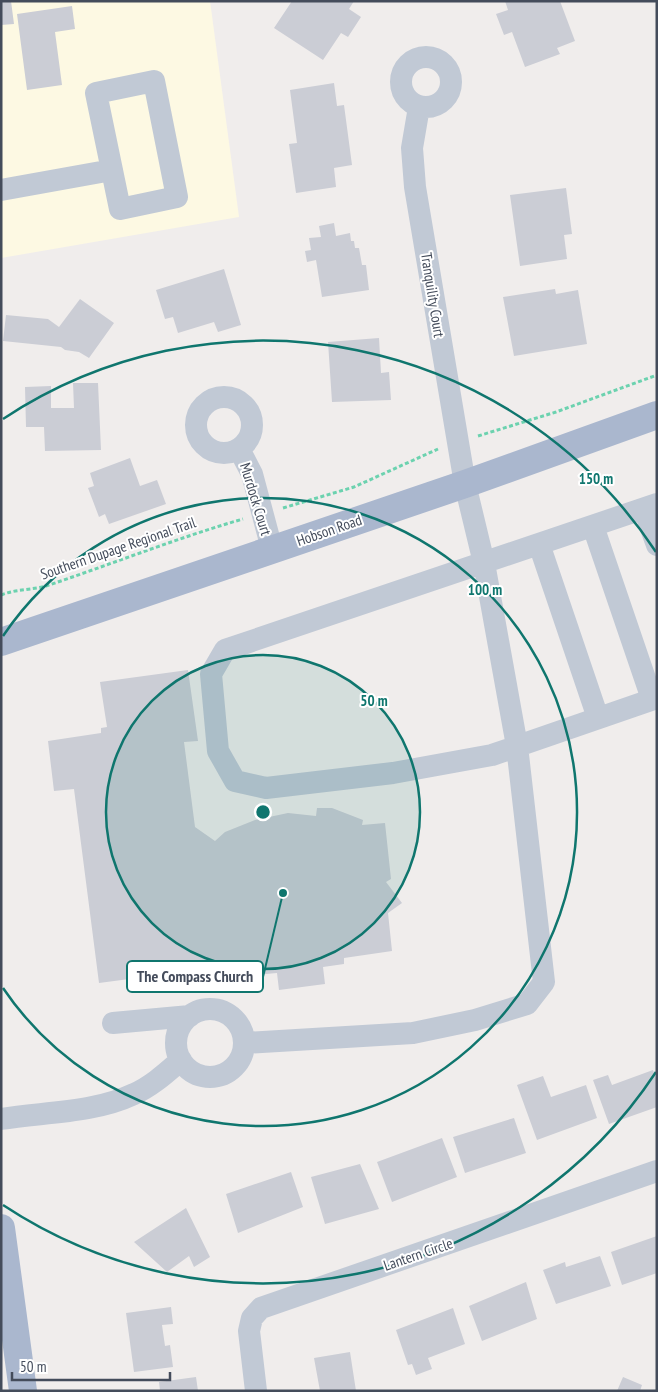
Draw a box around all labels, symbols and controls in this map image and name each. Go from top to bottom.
street label: Tranquility Court [417,251,449,339]
street label: Murdock Court [236,460,276,538]
text: 150 m [579,469,613,488]
street label: Hobson Road [294,510,364,550]
street label: Southern Dupage Regional Trail [38,512,199,584]
text: 100 m [468,580,502,599]
text: 50 m [360,691,388,710]
centre of rings [254,803,272,821]
callout: The Compass Church [127,961,263,992]
text: The Compass Church [137,966,253,986]
street label: Lantern Circle [381,1233,455,1275]
scale bar [12,1350,170,1382]
text: 50 m [20,1357,46,1376]

